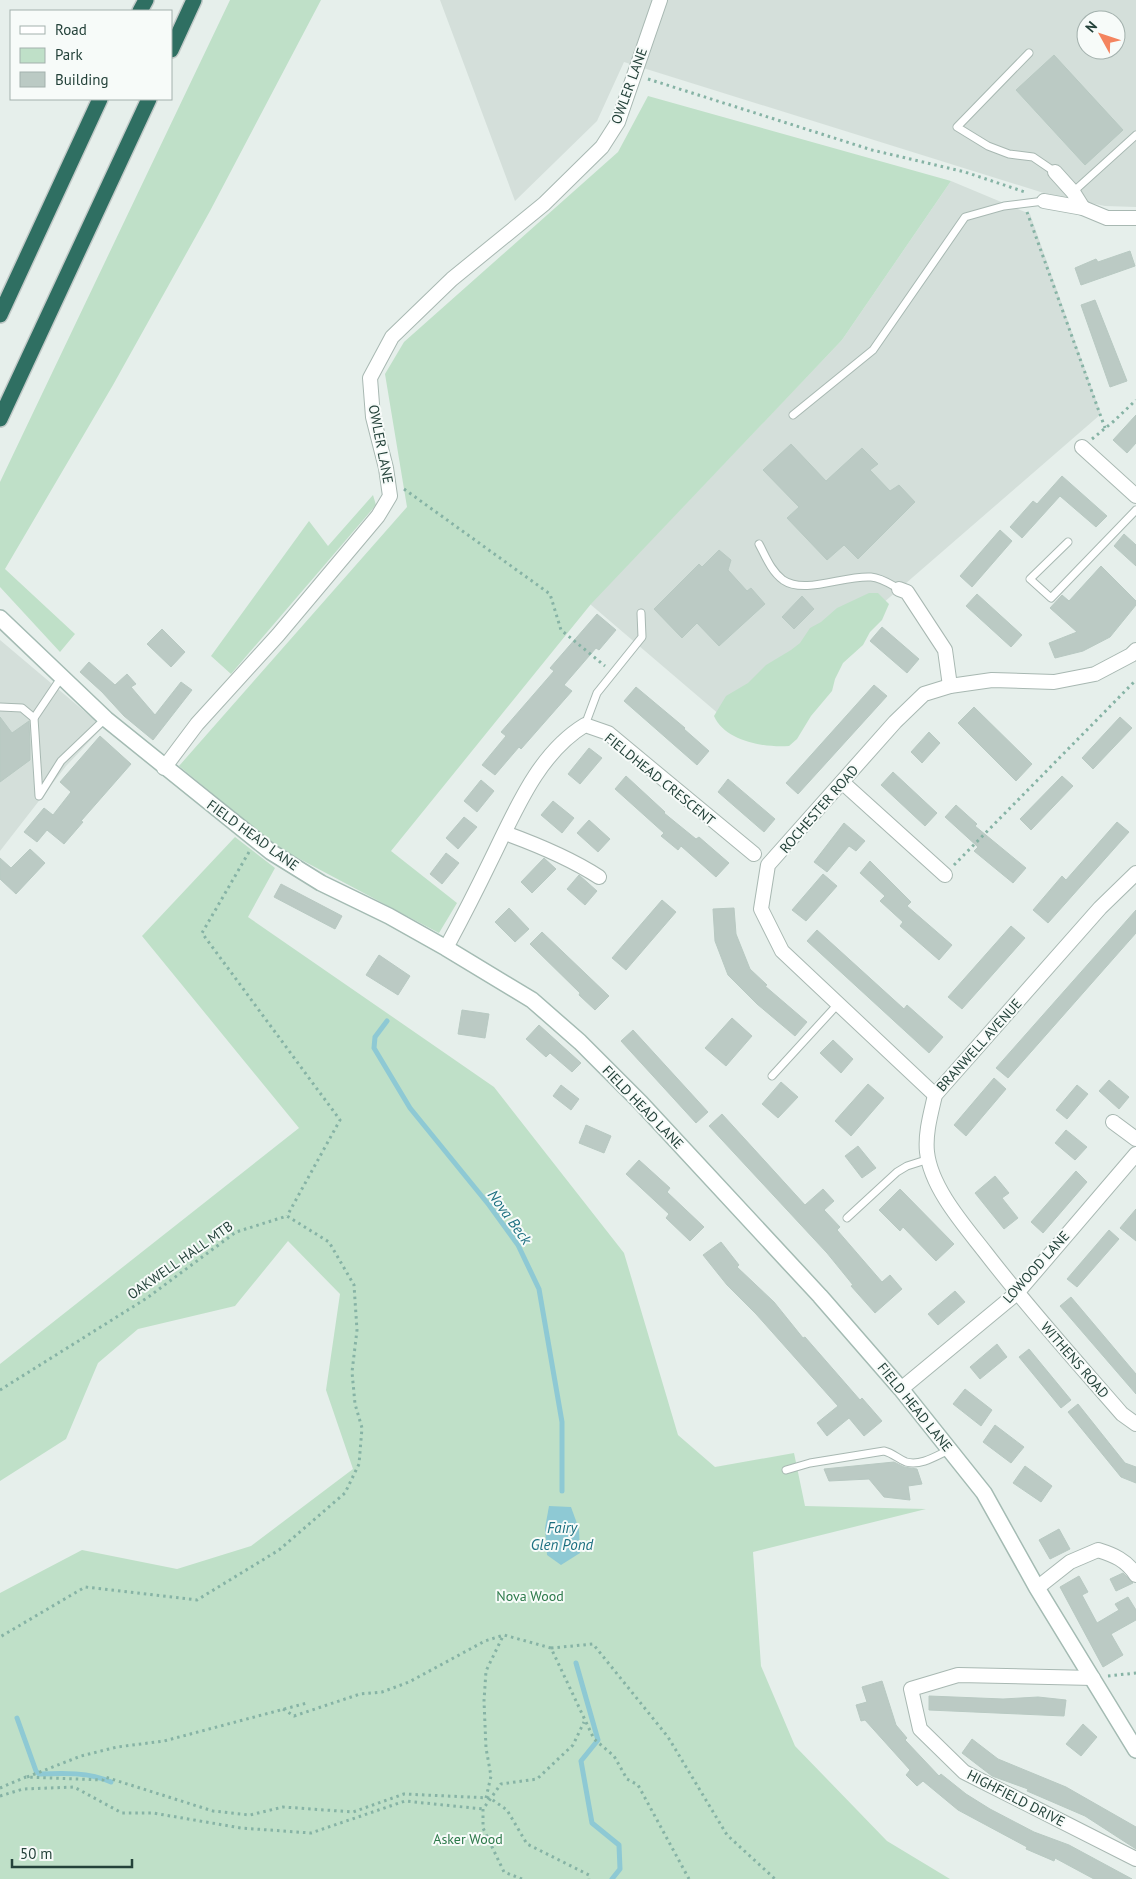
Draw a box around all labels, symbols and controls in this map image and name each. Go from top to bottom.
legend [10,10,172,100]
north arrow [1076,10,1126,60]
text: N [1081,17,1101,36]
text: Road [55,20,87,39]
text: Park [55,45,83,64]
street label: OWLER LANE [607,45,651,127]
text: Building [55,70,109,89]
street label: OWLER LANE [365,403,397,485]
street label: FIELDHEAD CRESCENT [601,729,719,829]
street label: ROCHESTER ROAD [776,761,862,857]
street label: FIELD HEAD LANE [203,796,303,874]
street label: BRANWELL AVENUE [932,995,1026,1095]
street label: FIELD HEAD LANE [599,1061,687,1153]
water label: Nova Beck [484,1186,537,1249]
street label: OAKWELL HALL MTB [124,1217,236,1303]
street label: LOWOOD LANE [999,1227,1073,1307]
street label: WITHENS ROAD [1037,1318,1113,1402]
street label: FIELD HEAD LANE [874,1359,956,1455]
water label: Fairy Glen Pond [531,1518,594,1554]
park label: Nova Wood [496,1587,564,1605]
street label: HIGHFIELD DRIVE [964,1766,1068,1830]
park label: Asker Wood [433,1830,503,1848]
scale bar [12,1836,132,1868]
text: 50 m [20,1844,53,1863]

